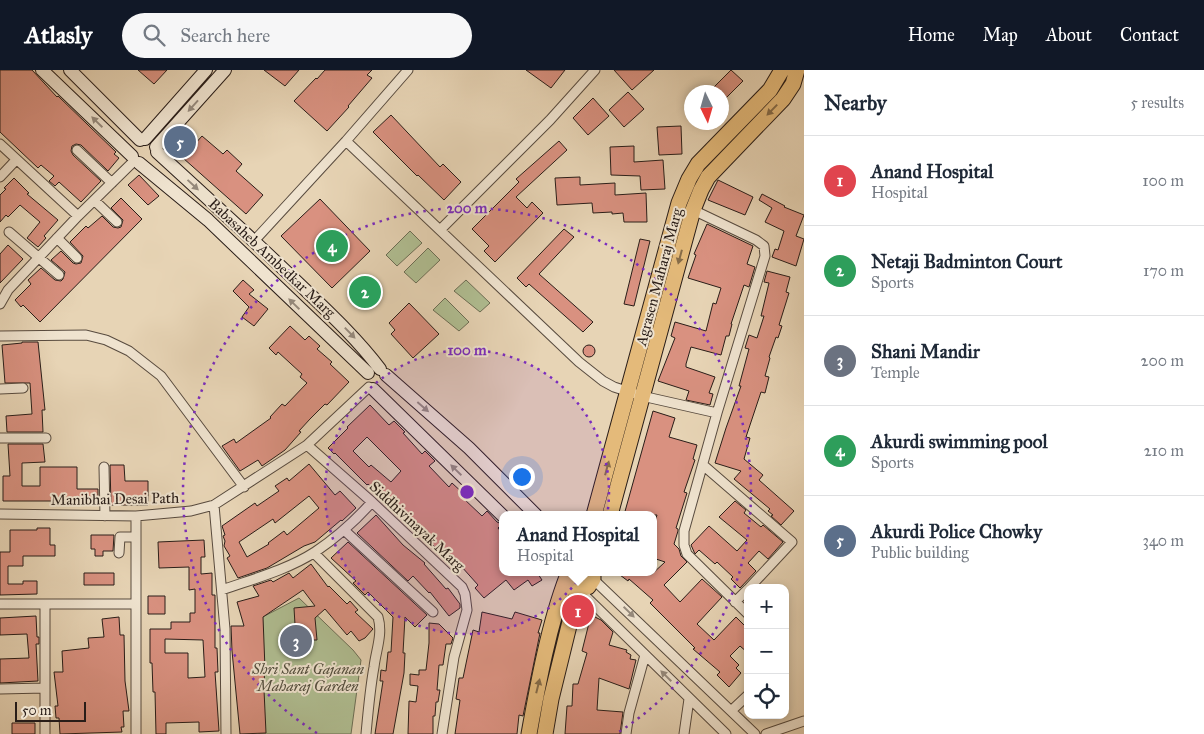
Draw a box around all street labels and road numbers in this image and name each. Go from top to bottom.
street label: Babasaheb Ambedkar Marg [205,194,340,322]
street label: Agrasen Maharaj Marg [632,205,686,349]
street label: Siddhivinayak Marg [366,477,469,575]
street label: Manibhai Desai Path [50,489,180,509]

